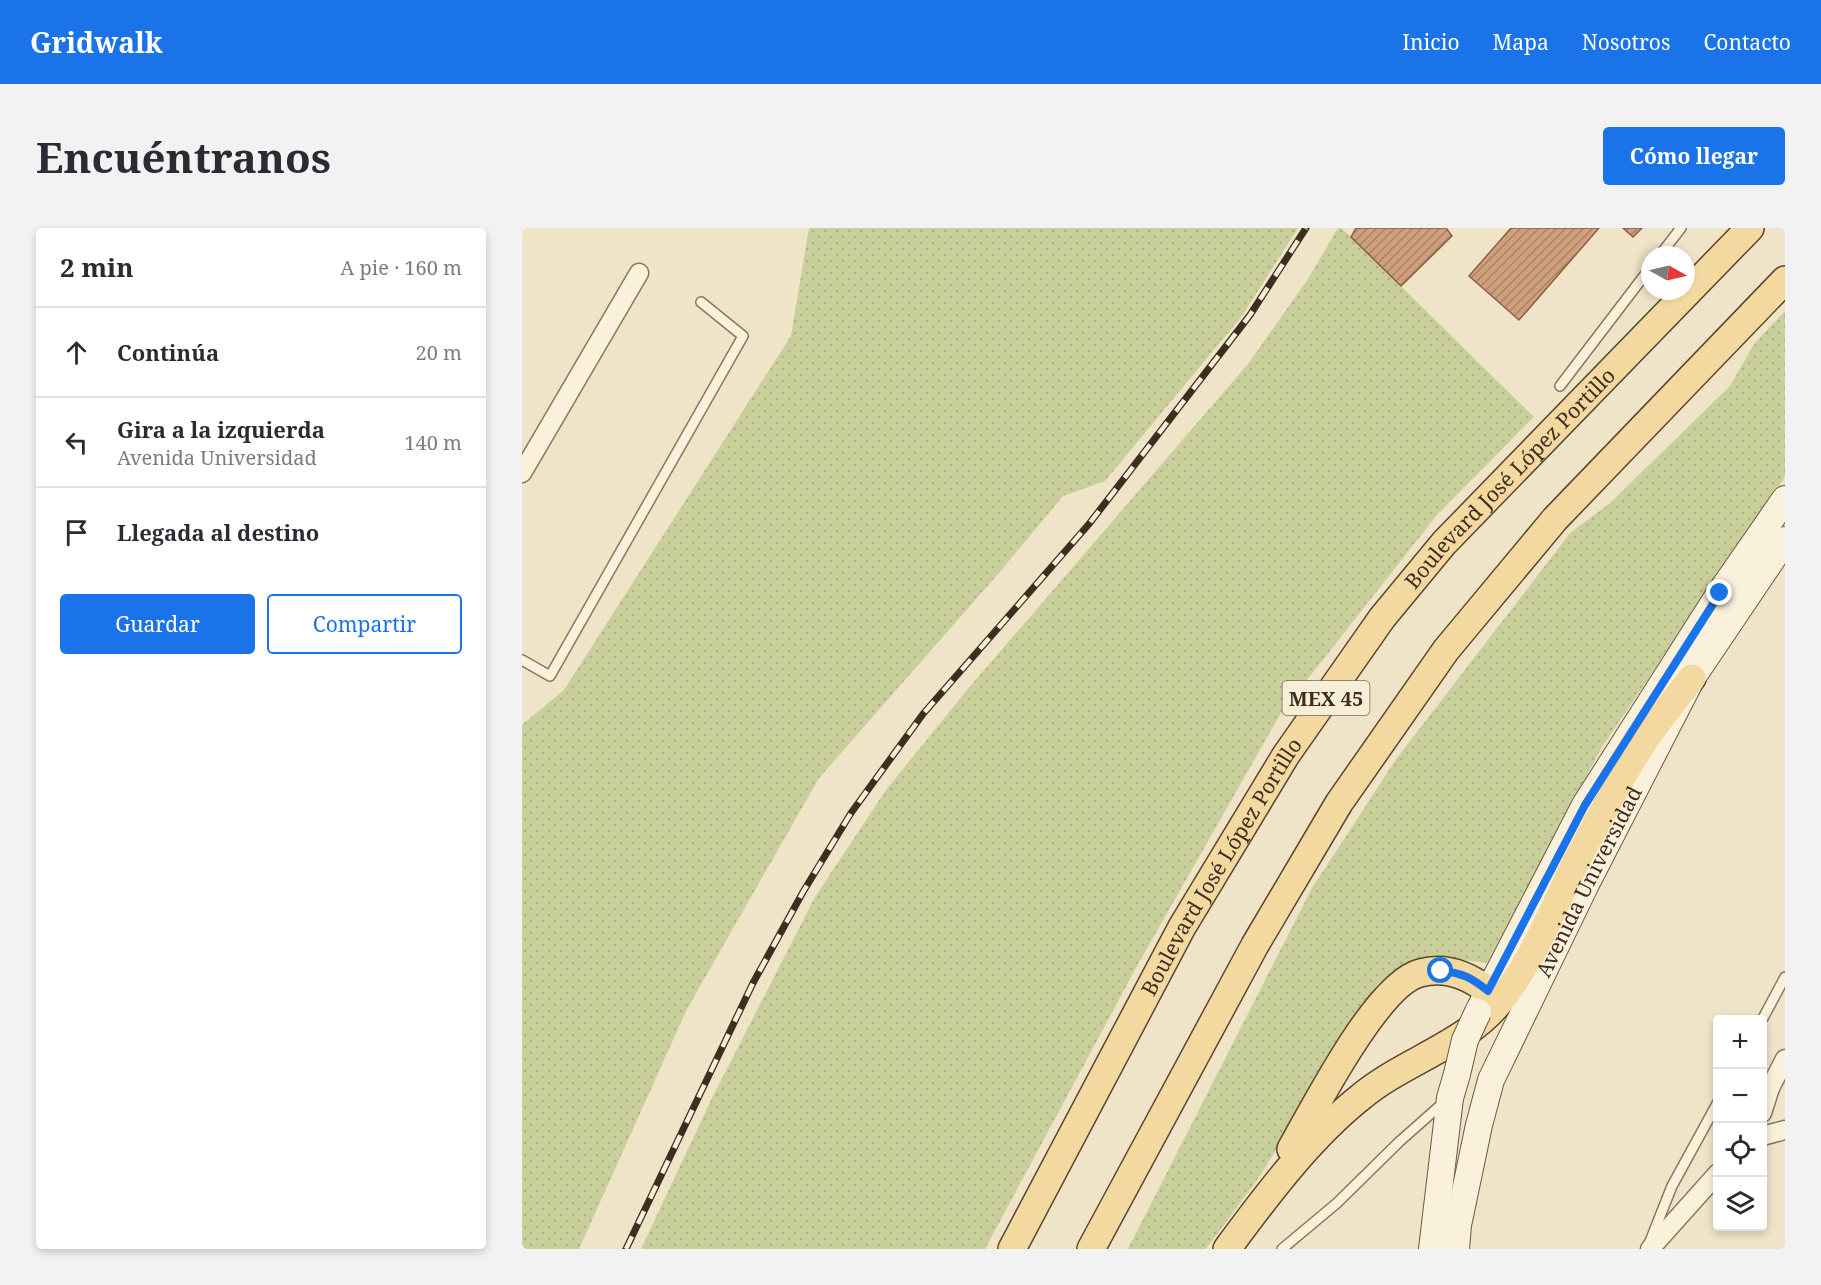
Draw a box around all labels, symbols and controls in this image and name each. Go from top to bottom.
text: Gridwalk [30,23,163,61]
text: Inicio [1402,28,1460,56]
text: Mapa [1493,28,1549,56]
text: Nosotros [1582,28,1670,56]
text: Contacto [1703,28,1791,56]
button: Cómo llegar [1603,127,1785,185]
text: Encuéntranos [36,128,331,185]
north arrow [1641,246,1695,300]
text: 2 min [60,249,134,285]
text: A pie · 160 m [340,254,462,281]
icon: ahead [60,336,93,369]
text: Continúa [117,337,219,367]
text: 20 m [416,339,462,366]
street label: Boulevard José López Portillo [1398,361,1621,594]
text: Gira a la izquierda [117,414,325,444]
icon: left [60,426,93,459]
text: 140 m [404,429,462,456]
text: Avenida Universidad [117,444,317,471]
icon: arrive [60,516,93,549]
text: Llegada al destino [117,517,319,547]
route end [1706,579,1732,605]
button: Guardar [60,594,255,654]
button: Compartir [267,594,462,654]
road number: MEX 45 [1282,681,1370,715]
street label: Boulevard José López Portillo [1134,732,1308,1000]
street label: Avenida Universidad [1529,781,1648,982]
route start [1427,957,1453,983]
map controls [1713,1015,1767,1231]
button: + [1713,1015,1767,1069]
button: − [1713,1069,1767,1123]
button: locate [1713,1123,1767,1177]
button: layers [1713,1177,1767,1231]

